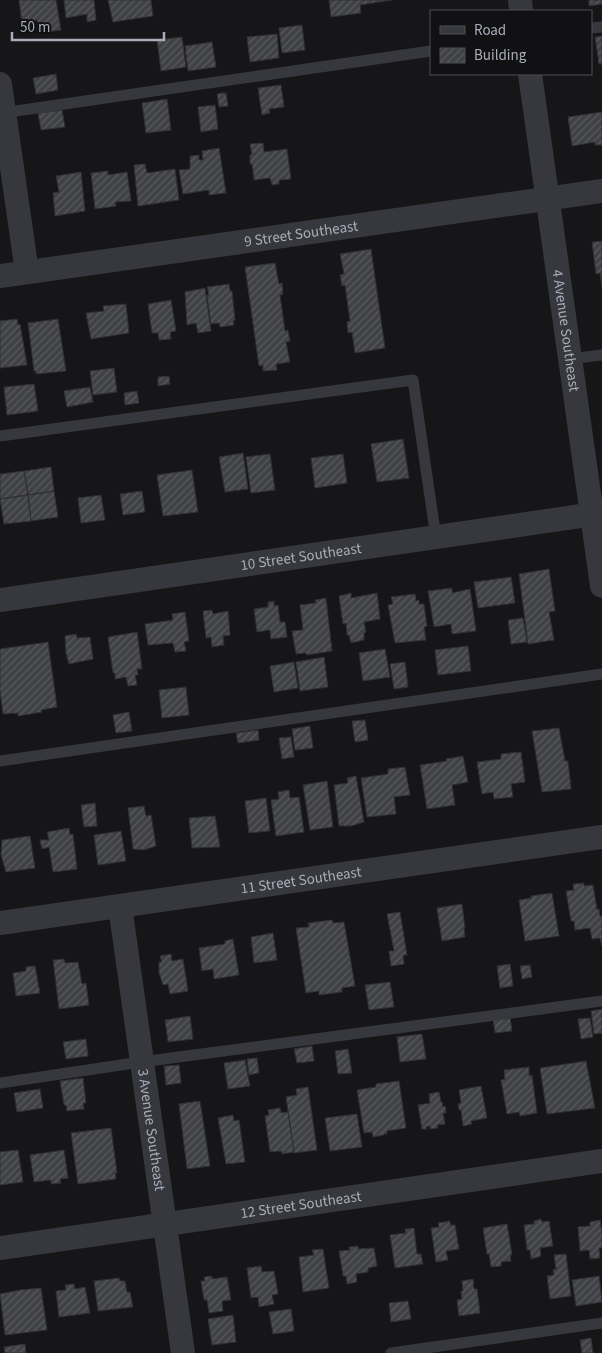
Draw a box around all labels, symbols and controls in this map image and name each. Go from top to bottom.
scale bar [12,10,165,42]
legend [430,10,592,75]
text: 50 m [20,17,50,38]
text: Road [474,20,506,41]
text: Building [474,45,527,66]
street label: 9 Street Southeast [243,216,359,252]
street label: 4 Avenue Southeast [547,268,585,393]
street label: 10 Street Southeast [239,538,363,576]
street label: 11 Street Southeast [239,861,363,900]
street label: 3 Avenue Southeast [132,1067,170,1192]
street label: 12 Street Southeast [239,1186,363,1224]

